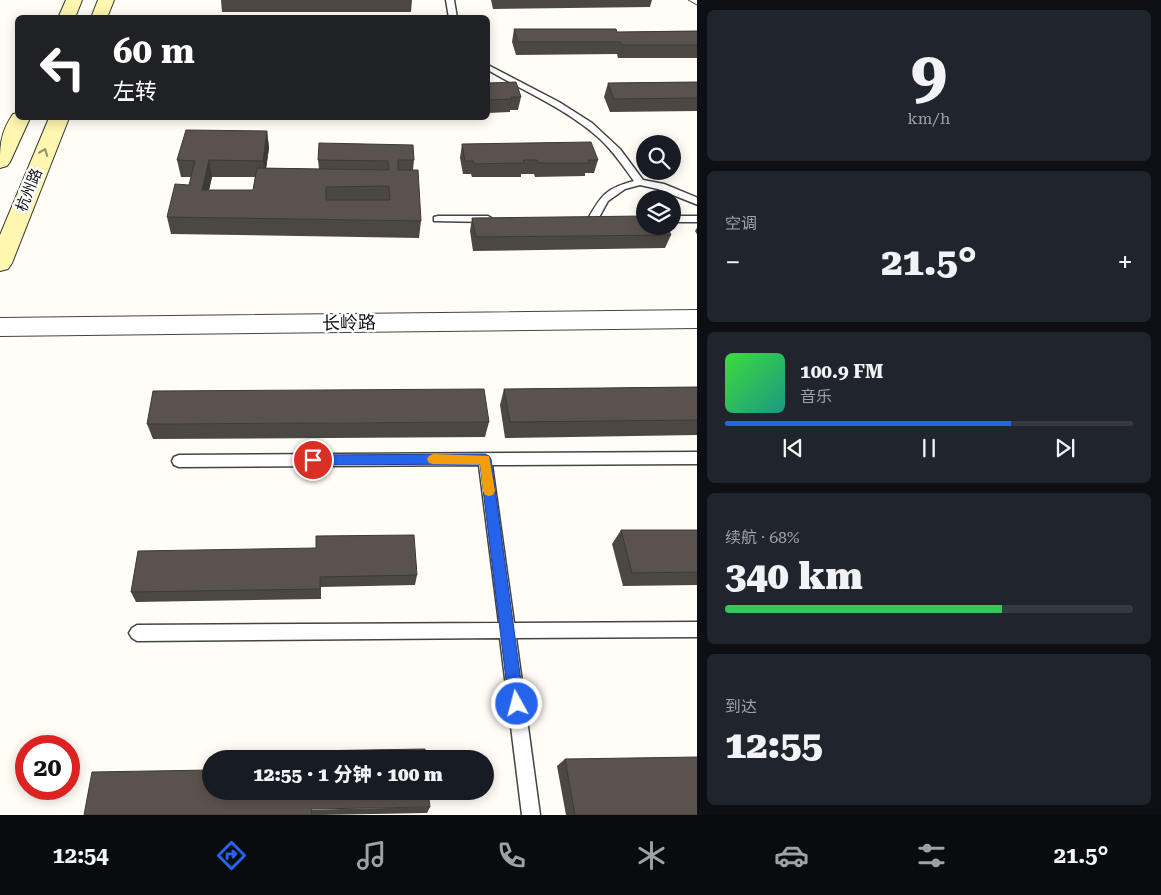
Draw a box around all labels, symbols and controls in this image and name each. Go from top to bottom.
text: 60 m [113,31,195,72]
icon: left [30,35,95,100]
text: 9 [911,38,947,114]
text: 左转 [113,79,157,104]
text: km/h [908,109,950,128]
map controls [636,135,681,235]
button: search [636,135,681,180]
one-way arrow [39,149,49,157]
street label: 杭州路 [12,166,46,214]
button: layers [636,190,681,235]
text: 空调 [725,214,757,233]
text: 21.5° [881,240,977,284]
text: − [725,246,741,279]
text: + [1117,246,1133,279]
street label: 长岭路 [322,312,376,333]
text: 100.9 FM [800,360,883,383]
text: 音乐 [800,387,832,406]
icon: previous [779,434,807,462]
icon: pause [915,434,943,462]
icon: next [1051,434,1079,462]
pin [292,439,334,481]
icon: arrive [299,446,327,474]
text: 续航 · 68% [725,528,800,547]
text: 340 km [725,554,863,598]
position arrow [490,677,542,729]
text: 到达 [725,697,757,716]
text: 12:55 [725,723,823,767]
speed limit sign: 20 [15,735,80,800]
text: 12:55 · 1 分钟 · 100 m [253,763,443,786]
icon: directions [214,838,249,873]
icon: music [354,838,389,873]
icon: phone [494,838,529,873]
icon: climate [634,838,669,873]
icon: car [774,838,809,873]
icon: filters [914,838,949,873]
text: 12:54 [53,843,109,868]
text: 21.5° [1054,843,1109,868]

